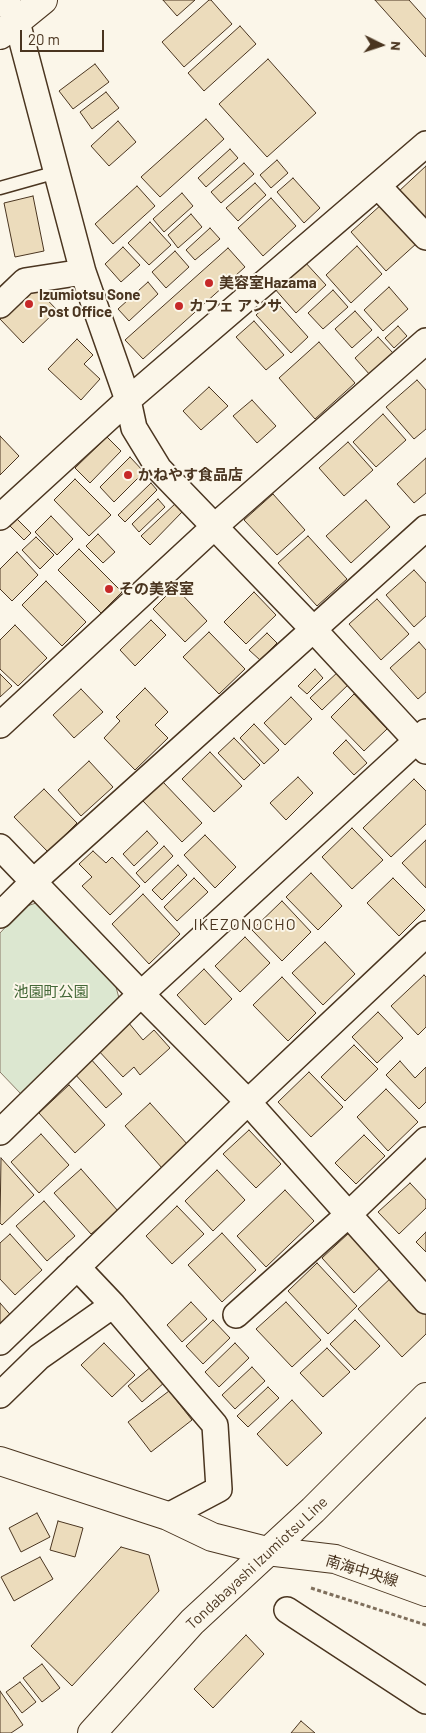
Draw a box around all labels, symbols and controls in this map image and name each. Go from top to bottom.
scale bar [22,20,106,52]
north arrow [356,20,406,70]
text: 20 m [28,30,60,48]
text: N [388,41,405,51]
place label: 美容室Hazama [219,274,317,292]
marker: 美容室Hazama [203,277,215,289]
place label: Izumiotsu Sone Post Office [39,286,141,321]
place label: カフェ アンサ [189,297,282,315]
marker: Izumiotsu Sone Post Office [23,298,35,310]
marker: カフェ アンサ [173,300,185,312]
place label: かねやす食品店 [138,466,243,484]
marker: かねやす食品店 [122,469,134,481]
place label: その美容室 [119,580,194,598]
marker: その美容室 [103,583,115,595]
district label: IKEZONOCHO [192,915,298,935]
park label: 池園町公園 [14,983,88,1001]
street label: Tondabayashi Izumiotsu Line [183,1493,331,1633]
street label: 南海中央線 [324,1551,400,1591]

